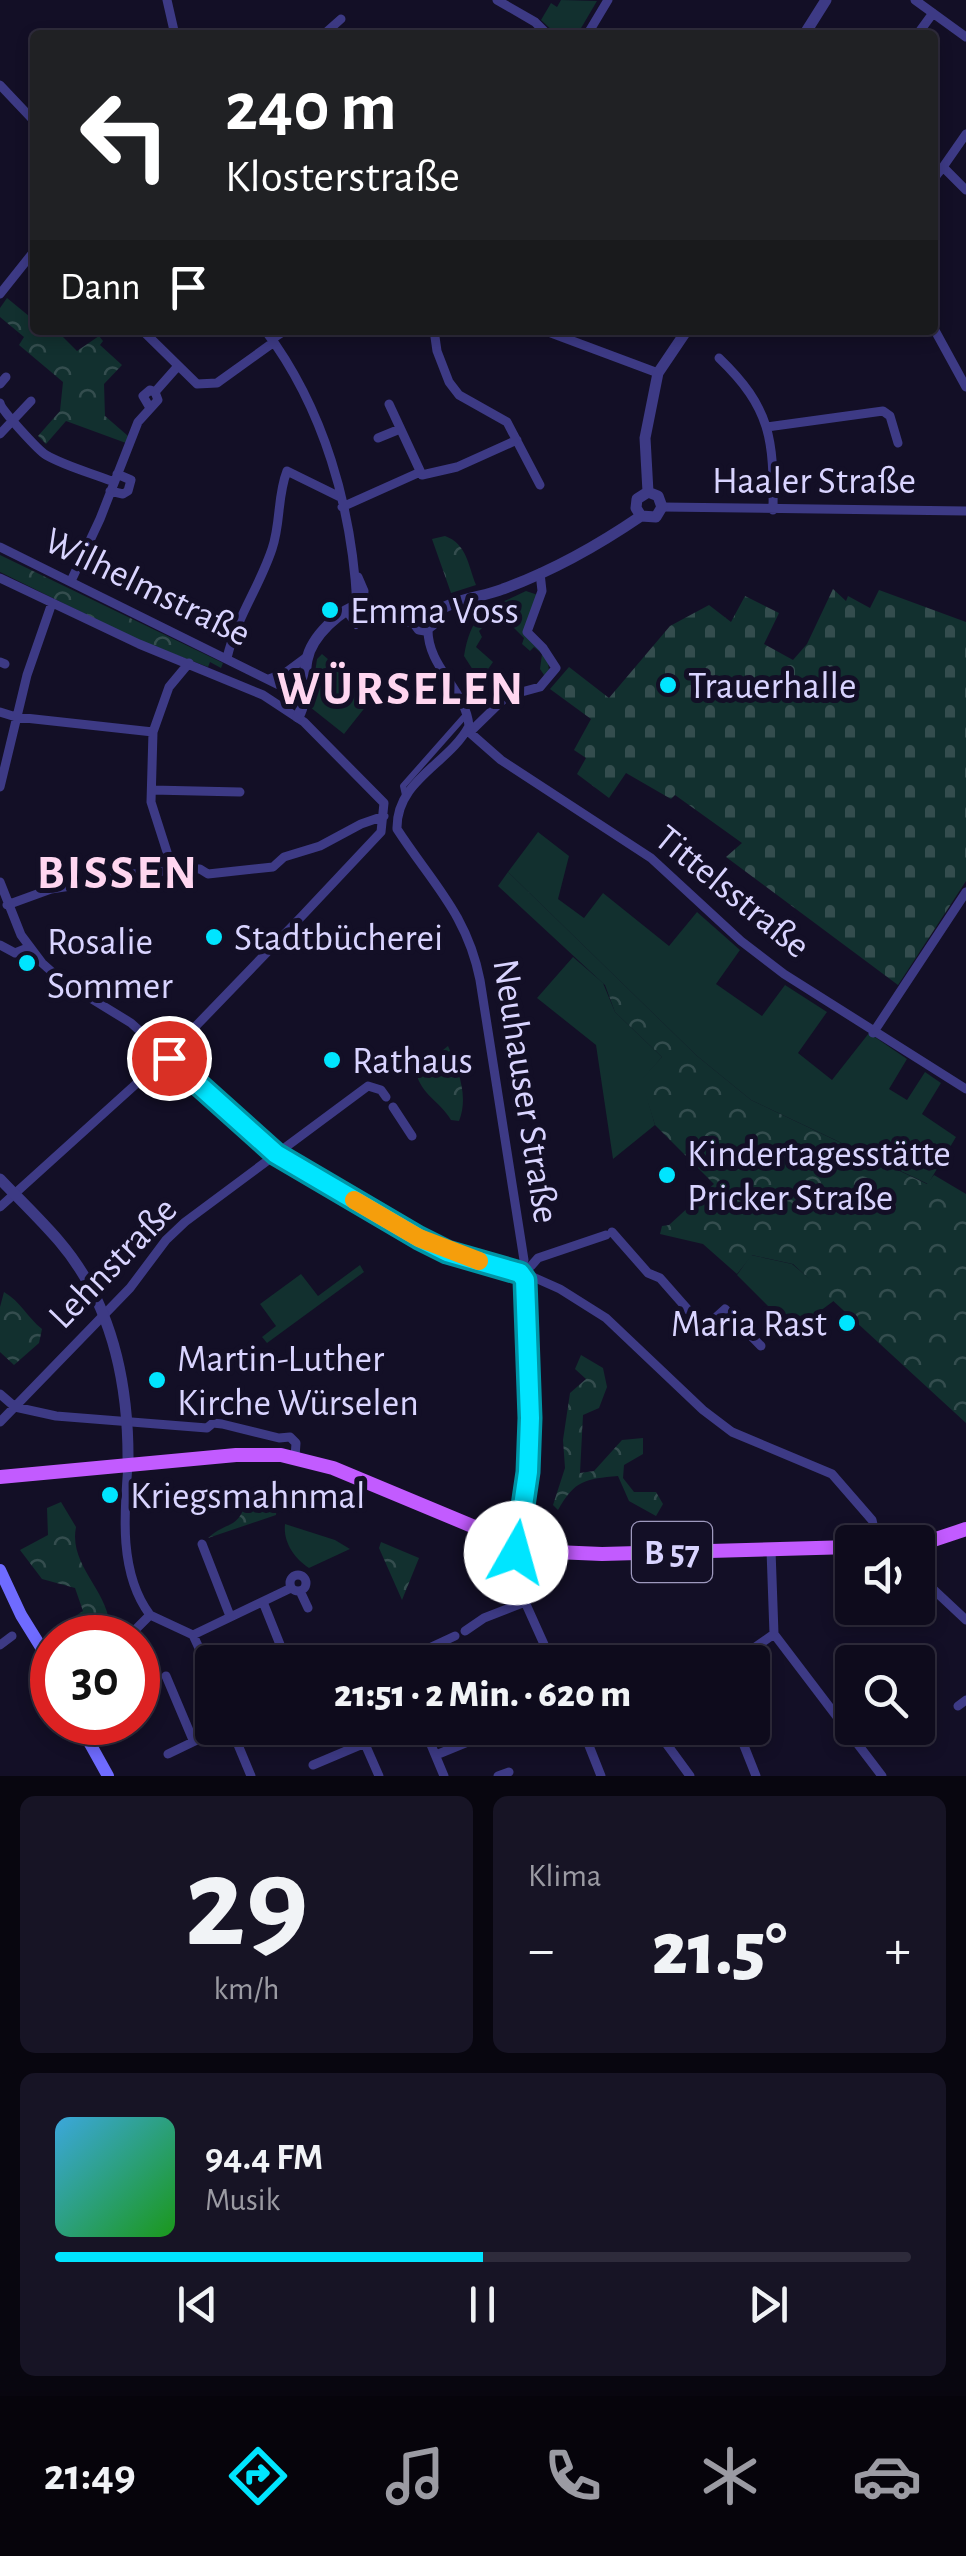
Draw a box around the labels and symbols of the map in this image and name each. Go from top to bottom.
street label: Haaler Straße [712,463,916,501]
street label: Wilhelmstraße [38,522,256,654]
place label: Emma Voss [350,593,519,631]
marker: Emma Voss [319,599,341,621]
district label: WÜRSELEN [276,661,526,714]
place label: Trauerhalle [688,668,856,706]
marker: Trauerhalle [657,674,679,696]
street label: Tittelsstraße [647,819,816,966]
district label: BISSEN [37,850,199,898]
place label: Stadtbücherei [234,920,443,958]
place label: Rosalie Sommer [47,924,173,1006]
marker: Stadtbücherei [203,926,225,948]
marker: Rosalie Sommer [16,952,38,974]
street label: Neuhauser Straße [485,956,565,1226]
pin [127,1016,212,1101]
place label: Rathaus [352,1043,473,1081]
marker: Rathaus [321,1049,343,1071]
place label: Kindertagesstätte Pricker Straße [687,1136,951,1218]
marker: Kindertagesstätte Pricker Straße [656,1164,678,1186]
street label: Lehnstraße [42,1190,185,1336]
place label: Maria Rast [671,1306,827,1344]
marker: Maria Rast [836,1312,858,1334]
place label: Martin-Luther Kirche Würselen [177,1341,419,1423]
marker: Martin-Luther Kirche Würselen [146,1369,168,1391]
place label: Kriegsmahnmal [130,1478,366,1516]
marker: Kriegsmahnmal [99,1484,121,1506]
position arrow [464,1501,568,1605]
road number: B 57 [632,1522,712,1582]
speed limit sign: 30 [30,1615,160,1745]

